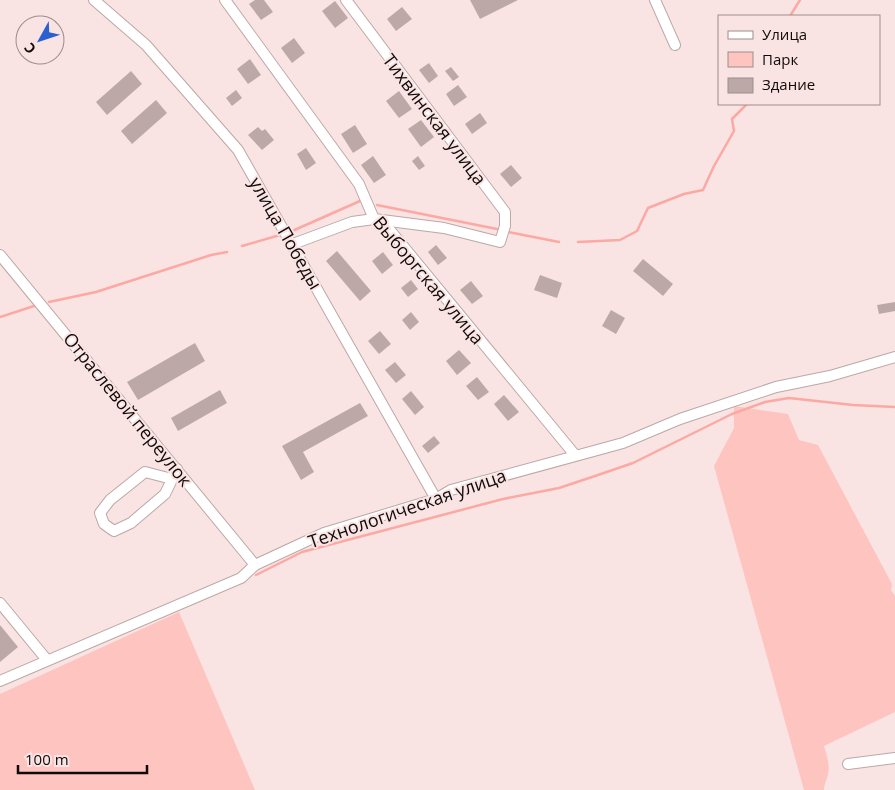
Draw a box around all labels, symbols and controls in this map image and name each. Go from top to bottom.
north arrow [15,15,65,65]
legend [718,15,880,105]
text: Улица [762,24,807,44]
text: С [19,39,40,58]
street label: Тихвинская улица [378,48,492,190]
text: Парк [762,49,798,69]
text: Здание [762,74,815,94]
street label: улица Победы [244,173,328,293]
street label: Выборгская улица [368,211,490,349]
street label: Отраслевой переулок [58,327,198,492]
street label: Технологическая улица [305,463,509,553]
scale bar [18,742,146,774]
text: 100 m [25,749,69,769]

